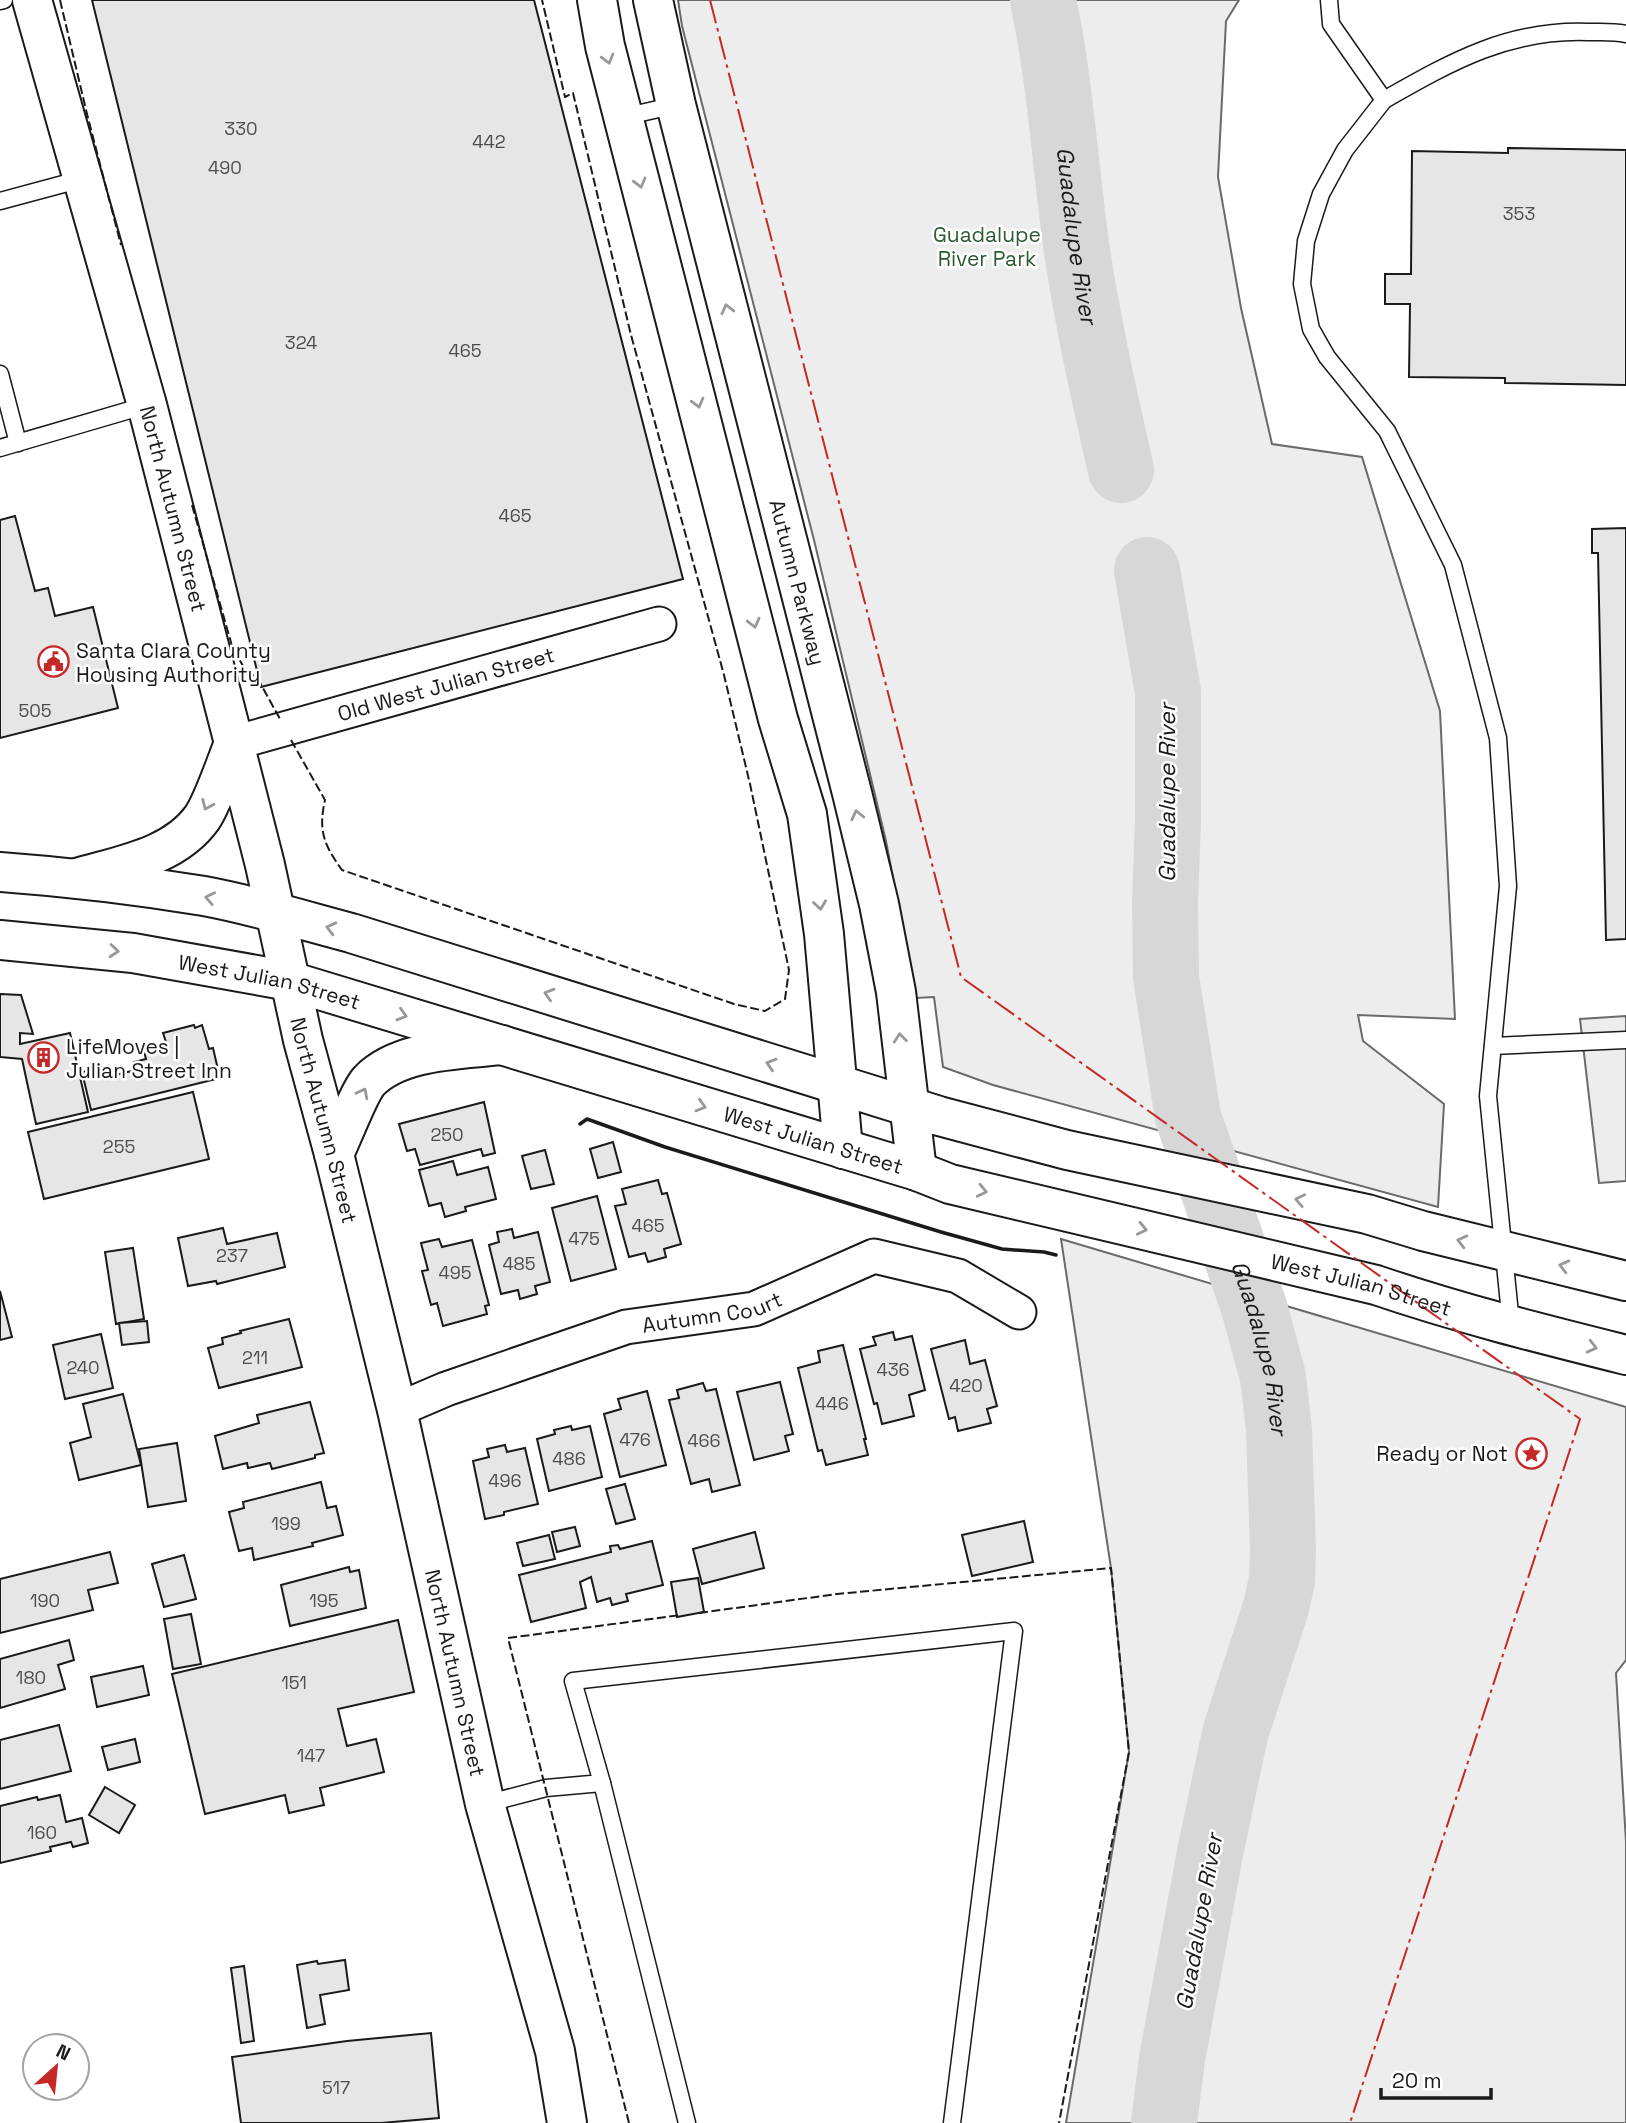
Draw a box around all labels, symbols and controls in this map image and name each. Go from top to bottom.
one-way arrow [600,53,614,65]
house number: 330 [224,117,258,140]
house number: 442 [472,130,506,153]
water label: Guadalupe River [1050,145,1105,329]
house number: 490 [208,156,242,179]
one-way arrow [632,177,646,189]
house number: 353 [1503,202,1535,225]
park label: Guadalupe River Park [933,221,1041,272]
one-way arrow [721,303,735,315]
house number: 324 [285,331,317,354]
house number: 465 [448,339,482,362]
one-way arrow [689,397,704,409]
street label: North Autumn Street [134,403,213,614]
street label: Autumn Parkway [764,496,832,668]
house number: 465 [498,504,532,527]
one-way arrow [746,617,760,629]
place label: Santa Clara County Housing Authority [76,637,271,688]
street label: Old West Julian Street [334,640,557,727]
public building icon: Santa Clara County Housing Authority [36,645,70,679]
house number: 505 [18,699,52,722]
water label: Guadalupe River [1152,701,1182,882]
one-way arrow [202,799,216,811]
one-way arrow [851,809,866,821]
one-way arrow [204,891,216,906]
one-way arrow [812,899,827,911]
one-way arrow [325,922,337,936]
one-way arrow [109,943,120,958]
street label: West Julian Street [176,948,364,1015]
one-way arrow [543,988,555,1002]
one-way arrow [396,1006,408,1021]
street label: North Autumn Street [285,1015,364,1226]
one-way arrow [893,1032,908,1043]
place label: LifeMoves | Julian Street Inn [66,1033,232,1084]
building icon: LifeMoves | Julian Street Inn [26,1041,60,1075]
one-way arrow [765,1057,777,1072]
one-way arrow [355,1087,369,1100]
one-way arrow [694,1098,706,1113]
street label: West Julian Street [720,1100,906,1180]
house number: 250 [430,1123,464,1146]
house number: 255 [103,1135,135,1158]
one-way arrow [976,1183,988,1198]
one-way arrow [1294,1194,1306,1208]
house number: 465 [631,1214,665,1237]
one-way arrow [1136,1221,1148,1235]
house number: 475 [568,1227,600,1250]
one-way arrow [1456,1235,1468,1249]
house number: 237 [216,1244,248,1267]
street label: West Julian Street [1268,1247,1455,1322]
house number: 485 [502,1252,536,1275]
water label: Guadalupe River [1224,1257,1294,1438]
one-way arrow [1558,1260,1570,1274]
house number: 495 [438,1261,472,1284]
street label: Autumn Court [640,1285,786,1338]
one-way arrow [1586,1338,1598,1353]
house number: 211 [242,1346,268,1369]
house number: 240 [66,1356,100,1379]
house number: 436 [876,1358,910,1381]
house number: 420 [949,1374,983,1397]
house number: 446 [815,1392,849,1415]
house number: 476 [619,1428,651,1451]
house number: 466 [687,1429,721,1452]
place icon: Ready or Not [1514,1436,1548,1470]
place label: Ready or Not [1376,1440,1508,1467]
house number: 486 [552,1447,586,1470]
house number: 496 [488,1469,522,1492]
house number: 199 [271,1512,301,1535]
street label: North Autumn Street [419,1567,492,1779]
house number: 190 [30,1589,60,1612]
house number: 195 [309,1589,339,1612]
house number: 180 [16,1666,46,1689]
house number: 151 [281,1671,307,1694]
house number: 147 [297,1744,325,1767]
house number: 160 [27,1821,57,1844]
water label: Guadalupe River [1169,1829,1230,2013]
north arrow [21,2032,91,2102]
text: N [52,2038,75,2066]
scale bar [1381,2056,1491,2100]
text: 20 m [1392,2067,1442,2094]
house number: 517 [322,2076,350,2099]

